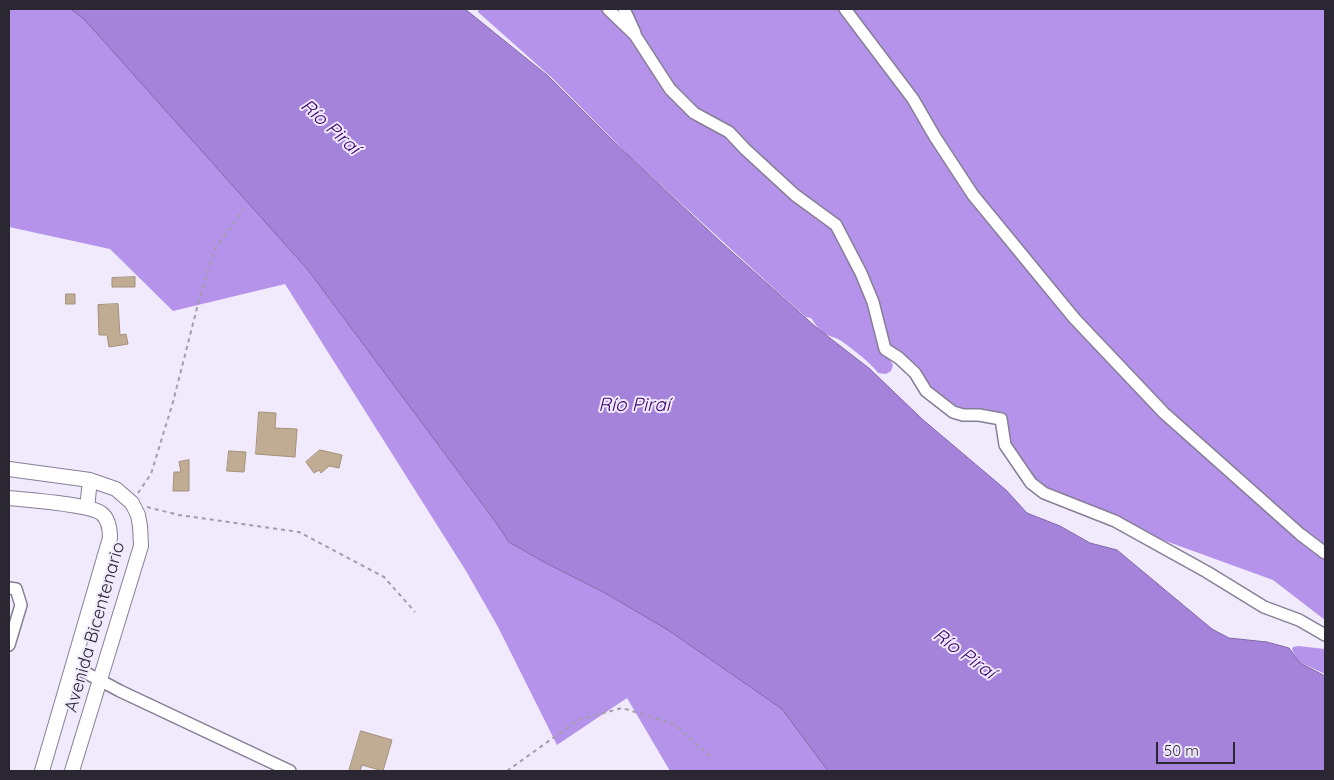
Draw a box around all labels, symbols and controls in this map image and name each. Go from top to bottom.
water label: Río Piraí [296,95,364,159]
water label: Río Piraí [598,394,670,416]
street label: Avenida Bicentenario [60,539,130,715]
water label: Río Piraí [928,624,1000,684]
scale bar [1159,732,1238,764]
text: 50 m [1164,741,1199,760]

